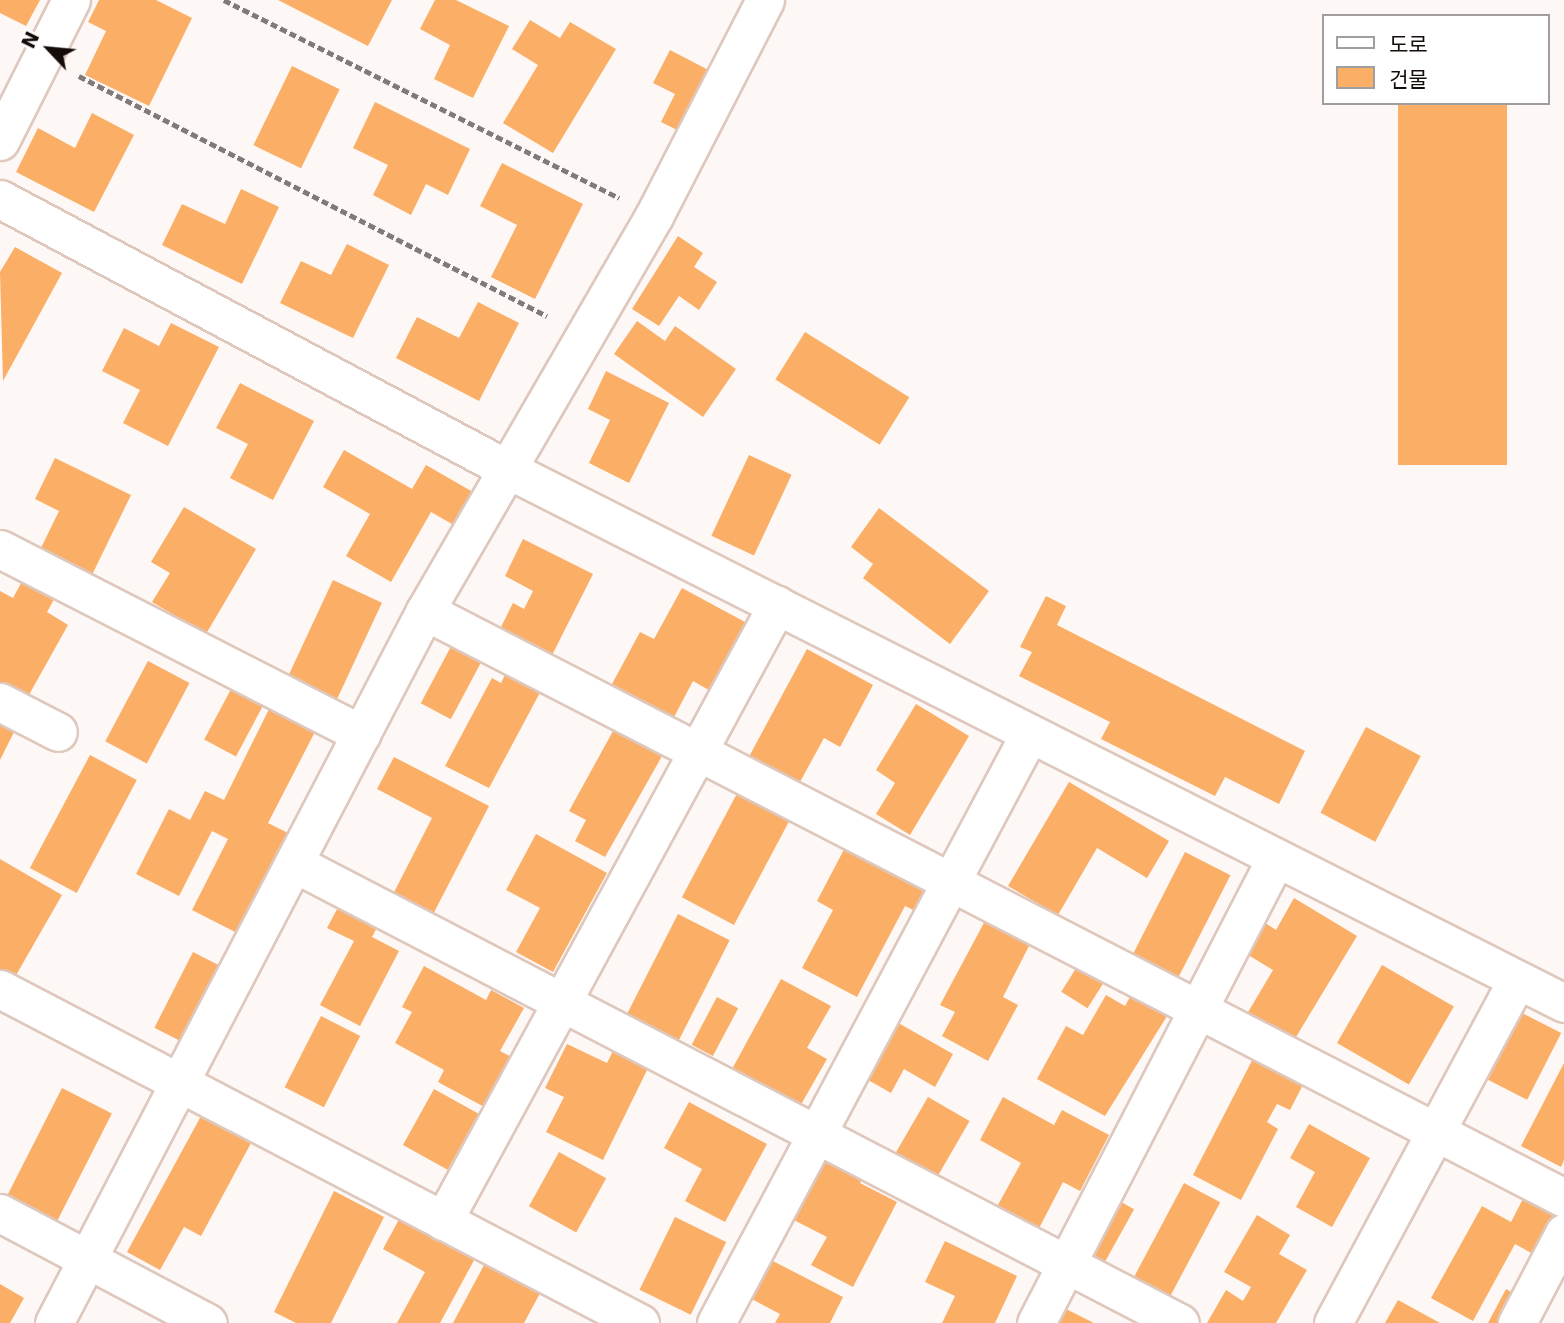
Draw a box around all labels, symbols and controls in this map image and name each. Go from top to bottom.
north arrow [14,14,84,84]
legend [1322,14,1550,105]
text: N [17,28,43,52]
text: 도로 [1389,33,1428,57]
text: 건물 [1389,68,1428,92]

